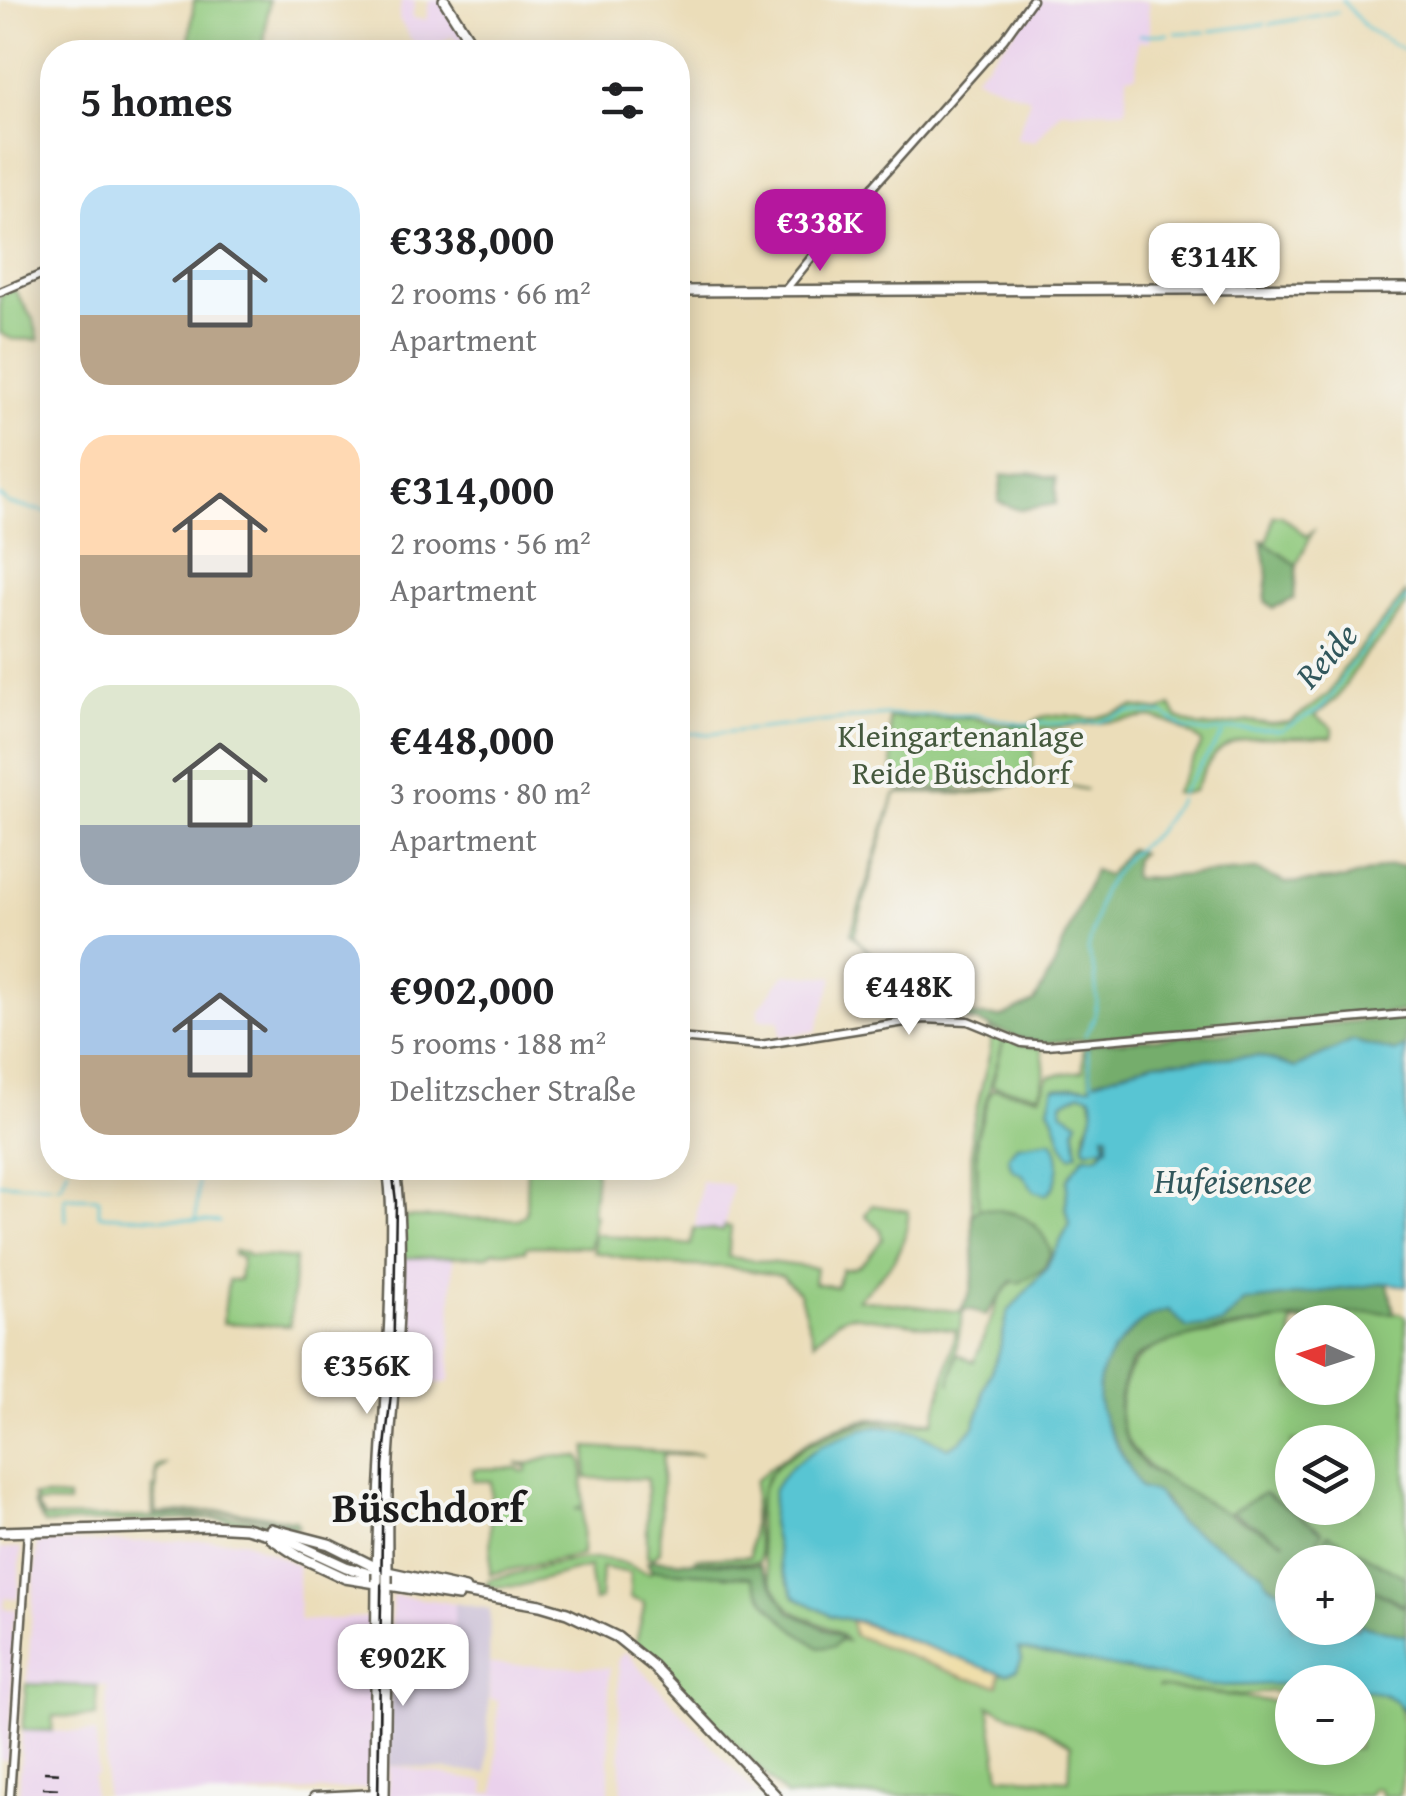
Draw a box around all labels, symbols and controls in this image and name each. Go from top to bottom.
text: 5 homes [80,70,233,131]
icon: filters [595,73,650,128]
pin: €338K [750,189,890,274]
text: €338K [777,198,863,245]
text: €338,000 [390,208,554,269]
pin: €314K [1144,223,1284,308]
icon: home [160,225,280,345]
text: €314K [1171,232,1257,279]
text: 2 rooms · 66 m² [390,269,591,316]
text: Apartment [390,316,537,363]
text: €314,000 [390,458,554,519]
icon: home [160,475,280,595]
text: 2 rooms · 56 m² [390,519,591,566]
text: Apartment [390,566,537,613]
water label: Reide [1282,611,1369,700]
text: €448,000 [390,708,554,769]
park label: Kleingartenanlage Reide Büschdorf [838,712,1084,796]
icon: home [160,725,280,845]
text: 3 rooms · 80 m² [390,769,591,816]
text: Apartment [390,816,537,863]
pin: €448K [839,953,979,1038]
text: €902,000 [390,958,554,1019]
text: €448K [866,962,952,1009]
icon: home [160,975,280,1095]
text: 5 rooms · 188 m² [390,1019,606,1066]
text: Delitzscher Straße [390,1066,636,1113]
water label: Hufeisensee [1153,1155,1312,1206]
north arrow [1275,1305,1375,1405]
map controls [1275,1305,1375,1765]
pin: €356K [297,1332,437,1417]
text: €356K [324,1341,410,1388]
button: layers [1275,1425,1375,1525]
district label: Büschdorf [332,1476,528,1537]
button: + [1275,1545,1375,1645]
pin: €902K [333,1624,473,1709]
text: €902K [360,1633,446,1680]
button: − [1275,1665,1375,1765]

